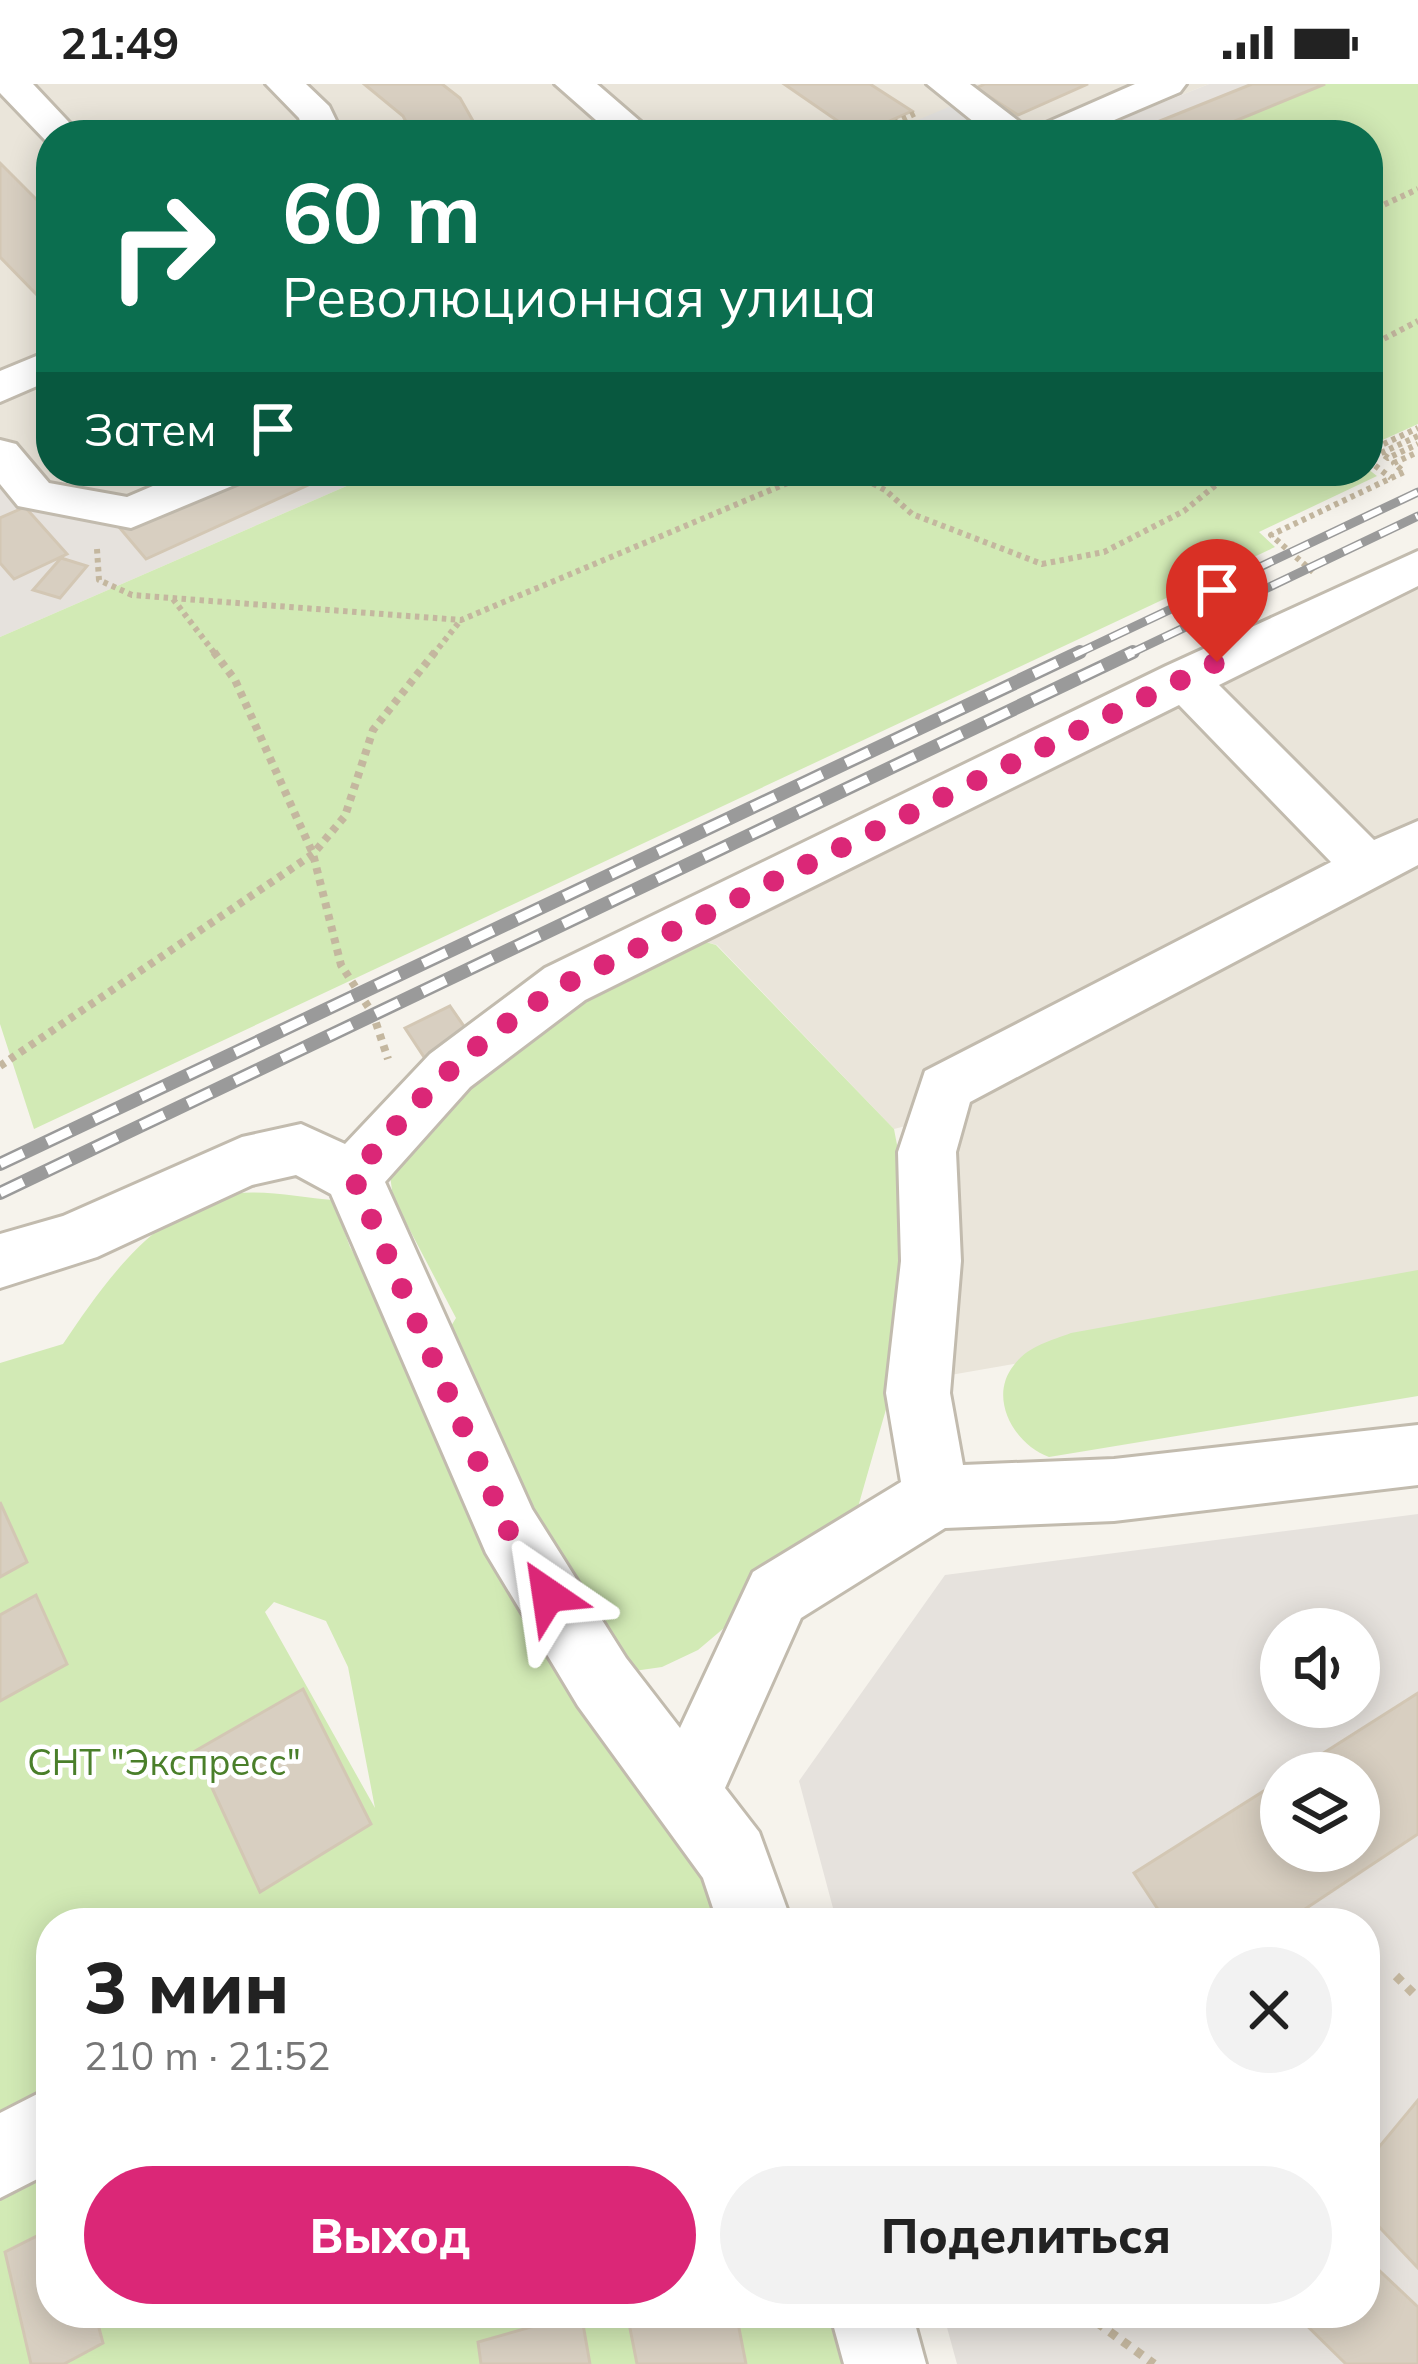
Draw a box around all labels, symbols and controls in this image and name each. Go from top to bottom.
text: 21:49 [60,14,179,70]
text: 60 m [282,159,481,264]
icon: right [84,168,240,324]
text: Революционная улица [282,263,876,331]
icon: arrive [240,396,306,462]
text: Затем [84,401,216,457]
pin [1166,539,1268,662]
icon: arrive [1184,557,1250,623]
position arrow [485,1532,611,1658]
map controls [1260,1608,1380,1872]
button: sound [1260,1608,1380,1728]
park label: СНТ "Экспресс" [27,1739,301,1784]
button: layers [1260,1752,1380,1872]
text: 3 мин [84,1941,289,2031]
button: close [1206,1947,1332,2073]
text: 210 m · 21:52 [84,2031,330,2080]
button: Выход [84,2166,696,2304]
button: Поделиться [720,2166,1332,2304]

